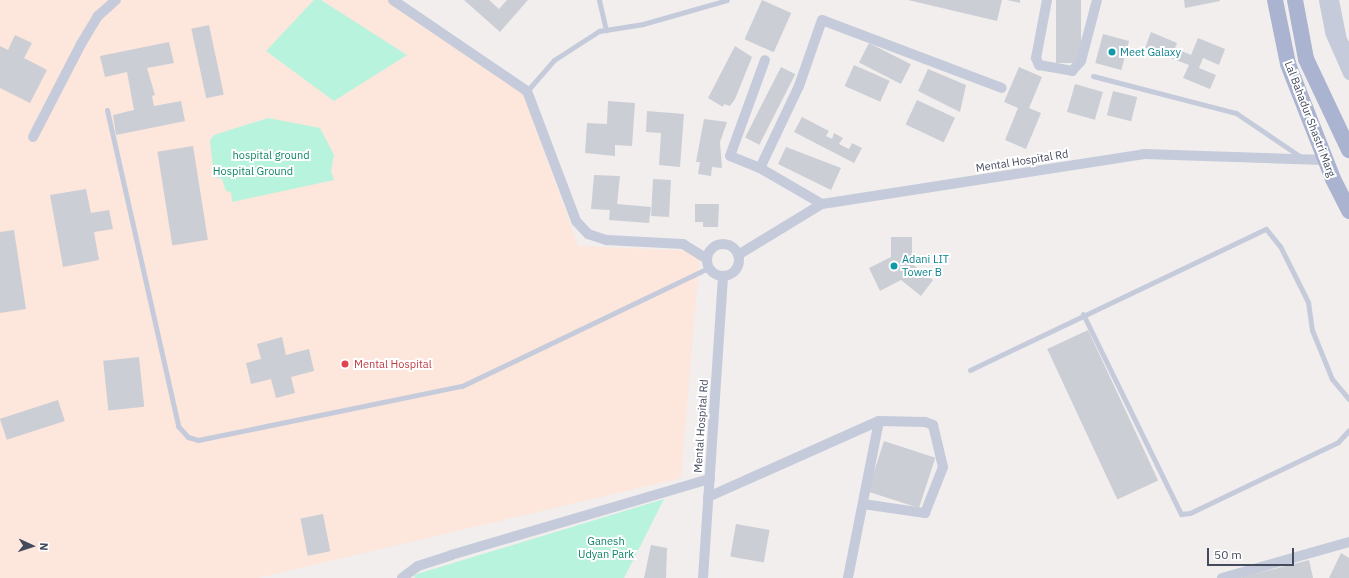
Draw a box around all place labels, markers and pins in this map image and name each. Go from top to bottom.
place label: Meet Galaxy [1120,45,1181,59]
marker: Meet Galaxy [1107,47,1117,57]
place label: Adani LIT Tower B [902,253,949,279]
marker: Adani LIT Tower B [889,261,899,271]
place label: Mental Hospital [354,357,432,371]
marker: Mental Hospital [339,358,351,370]

